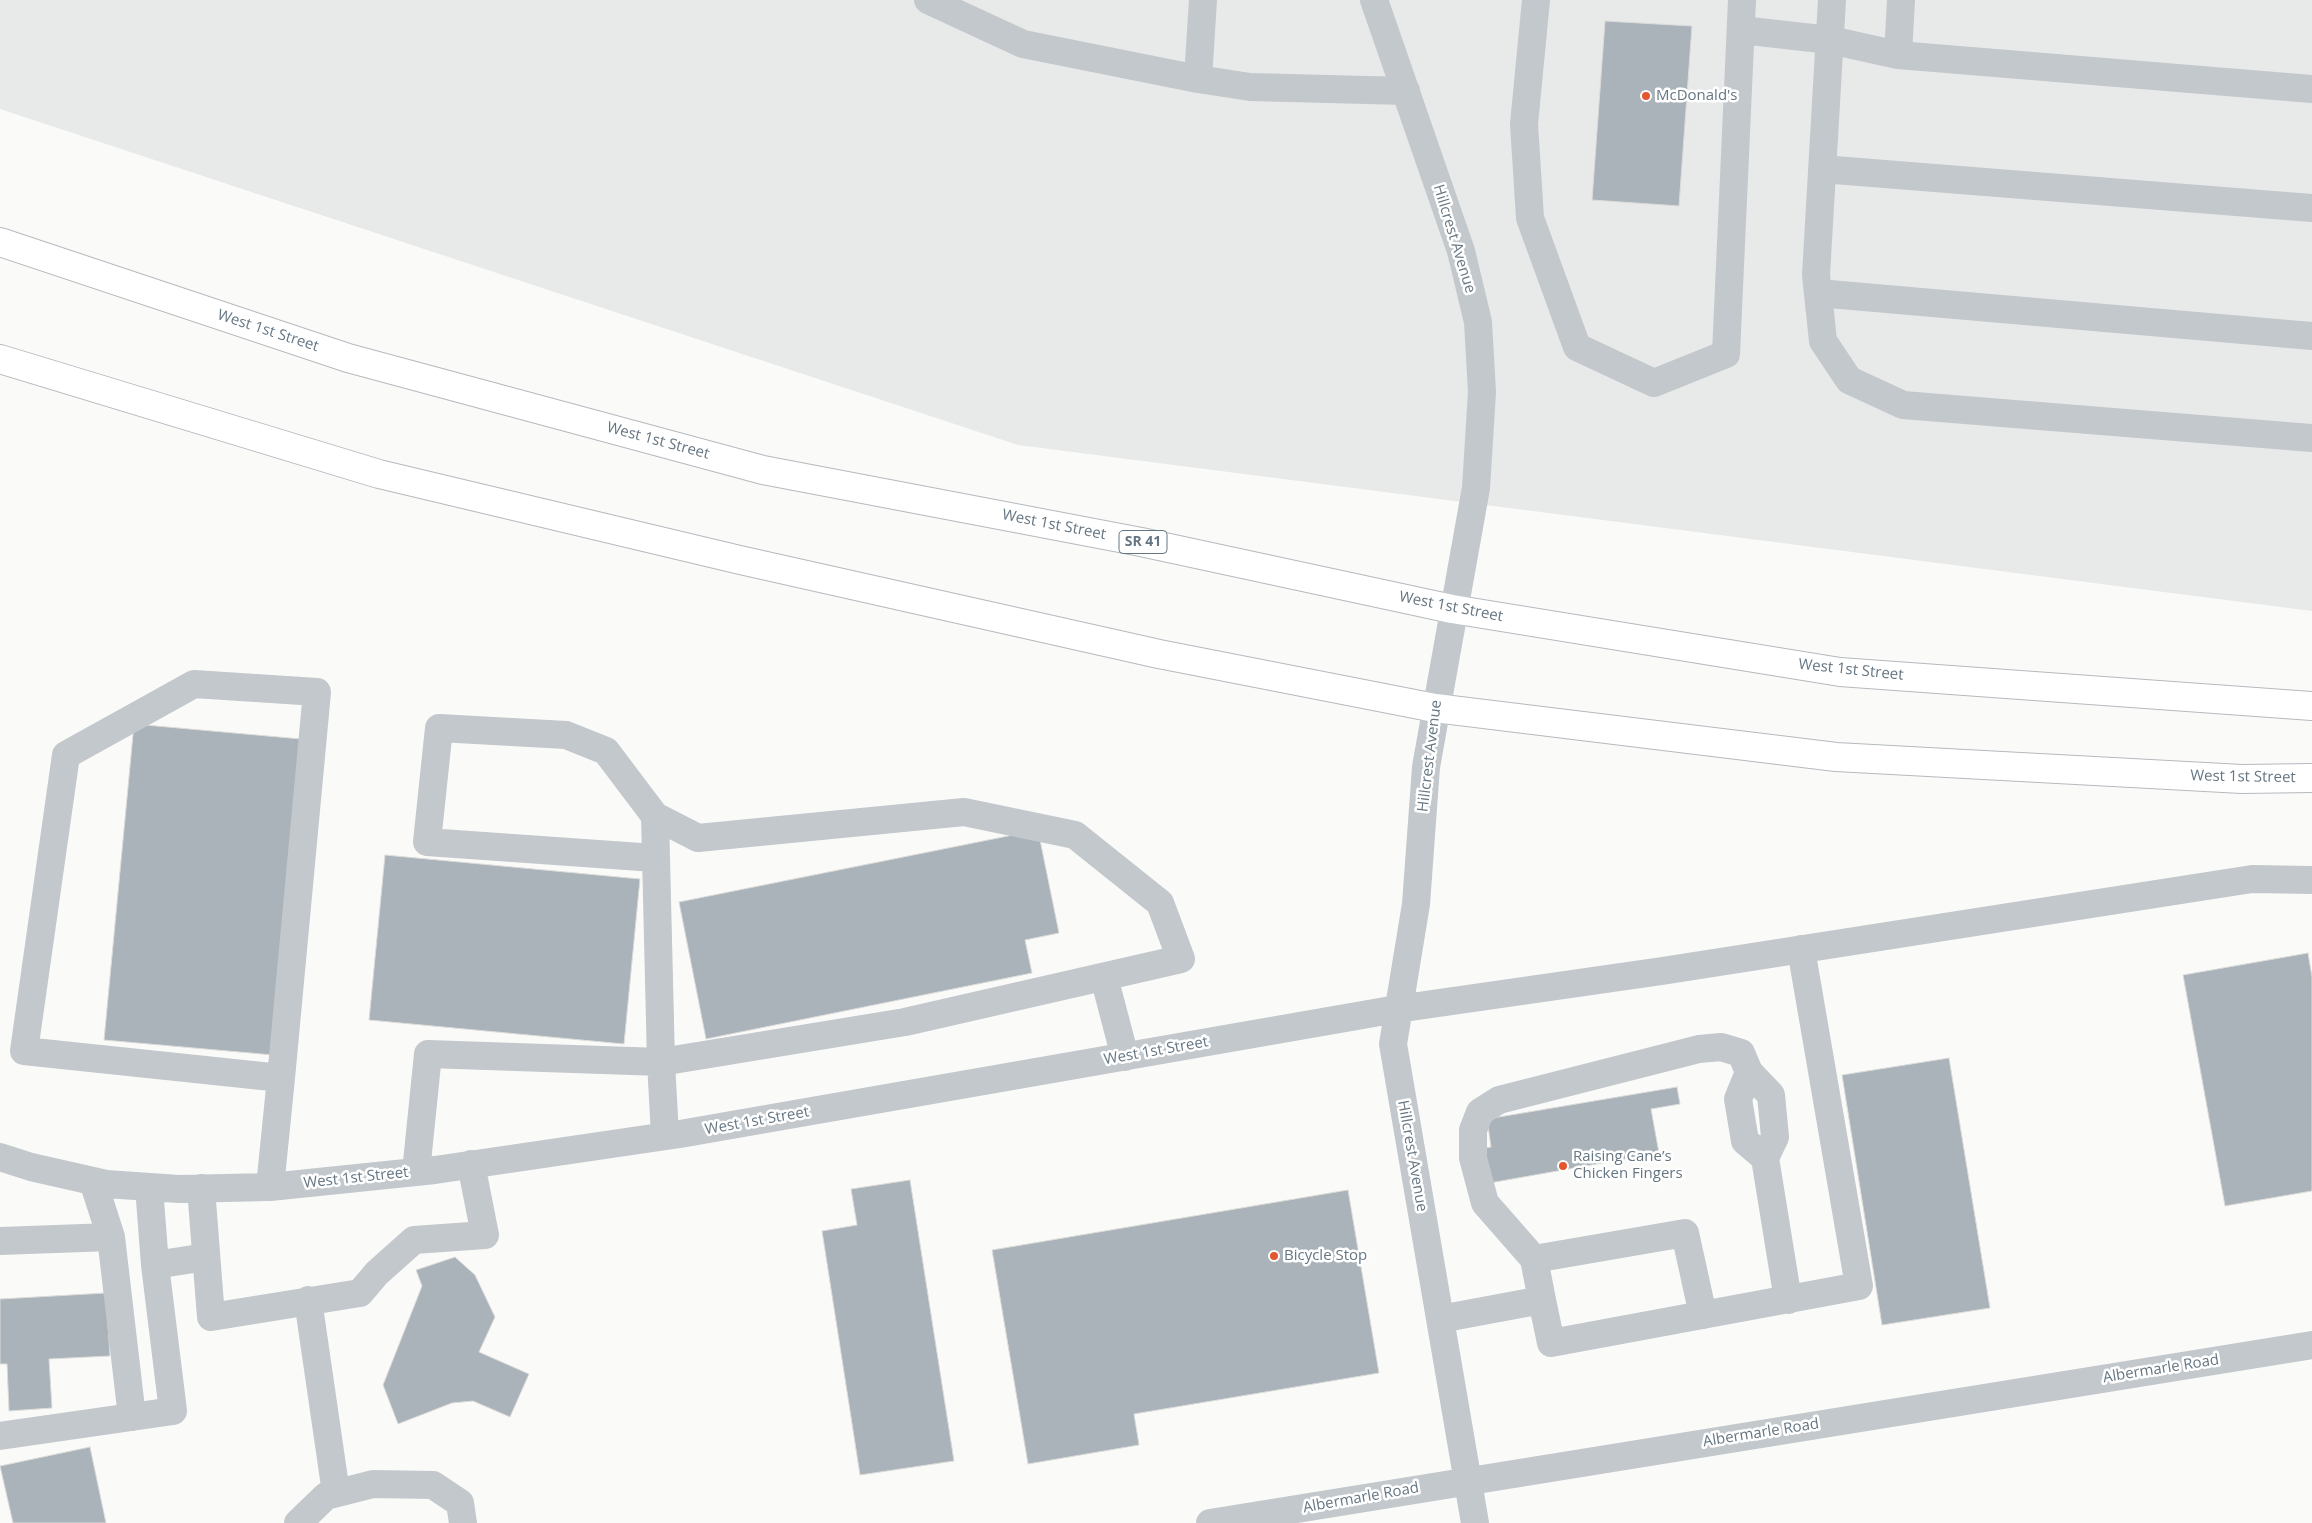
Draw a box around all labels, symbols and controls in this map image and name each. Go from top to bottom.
place label: McDonald's [1656,87,1738,105]
marker: McDonald's [1640,90,1652,102]
street label: Hillcrest Avenue [1429,182,1479,296]
street label: West 1st Street [215,306,321,356]
street label: West 1st Street [605,419,711,463]
street label: West 1st Street [1000,506,1108,544]
road number: SR 41 [1119,530,1167,554]
street label: West 1st Street [1397,588,1505,626]
street label: West 1st Street [1798,656,1904,684]
street label: Hillcrest Avenue [1414,699,1446,813]
street label: West 1st Street [2190,767,2296,787]
street label: West 1st Street [1102,1033,1210,1069]
street label: Hillcrest Avenue [1393,1099,1431,1213]
street label: West 1st Street [703,1103,811,1139]
place label: Raising Cane’s Chicken Fingers [1573,1148,1683,1183]
marker: Raising Cane’s Chicken Fingers [1557,1160,1569,1172]
street label: West 1st Street [303,1164,409,1192]
place label: Bicycle Stop [1284,1247,1367,1265]
marker: Bicycle Stop [1268,1250,1280,1262]
street label: Albermarle Road [2102,1351,2220,1387]
street label: Albermarle Road [1702,1415,1820,1451]
street label: Albermarle Road [1302,1479,1420,1517]

